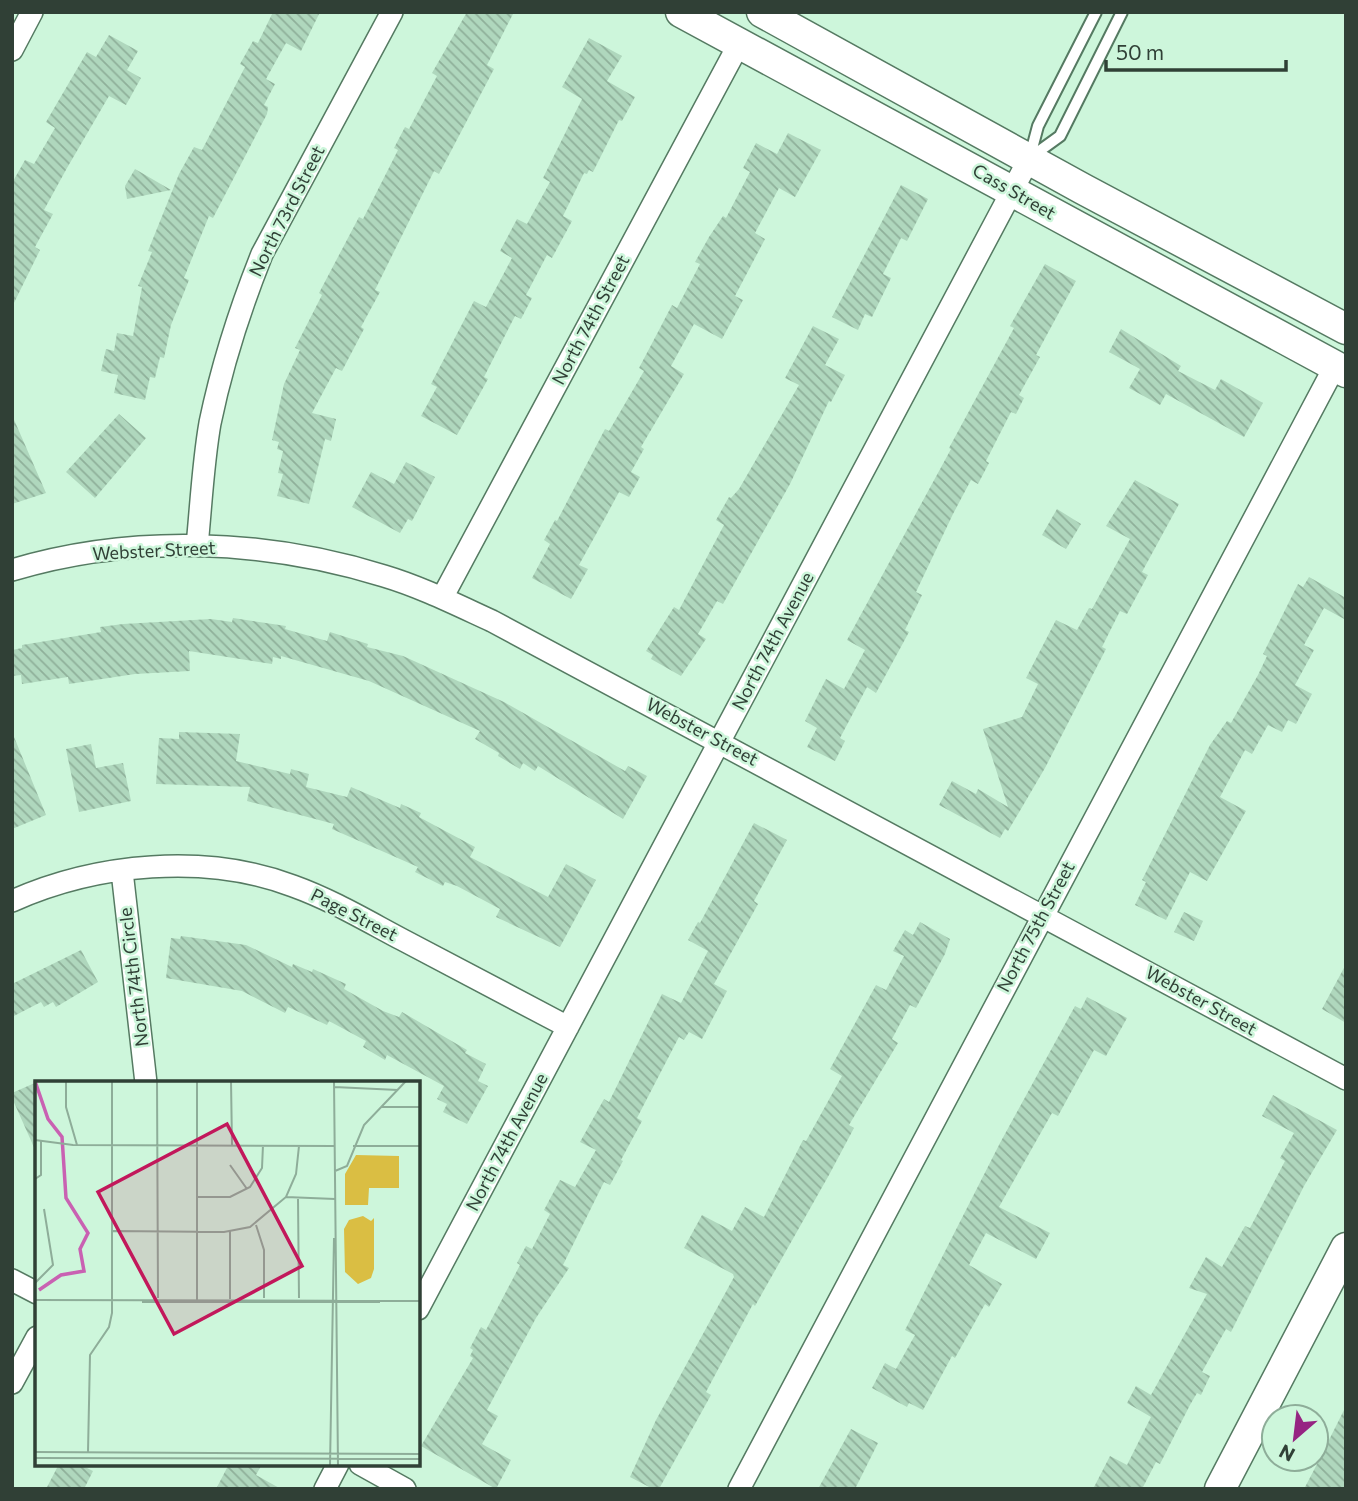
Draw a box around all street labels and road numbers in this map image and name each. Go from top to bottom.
street label: North 73rd Street [244,141,329,280]
street label: Cass Street [969,158,1060,224]
street label: North 74th Street [547,251,634,388]
street label: Webster Street [92,536,216,564]
street label: North 74th Avenue [726,568,818,713]
street label: Webster Street [643,692,762,770]
street label: North 75th Street [991,858,1079,995]
street label: Page Street [308,883,401,945]
street label: North 74th Circle [114,906,152,1048]
street label: Webster Street [1142,961,1261,1040]
street label: North 74th Avenue [460,1069,552,1214]

